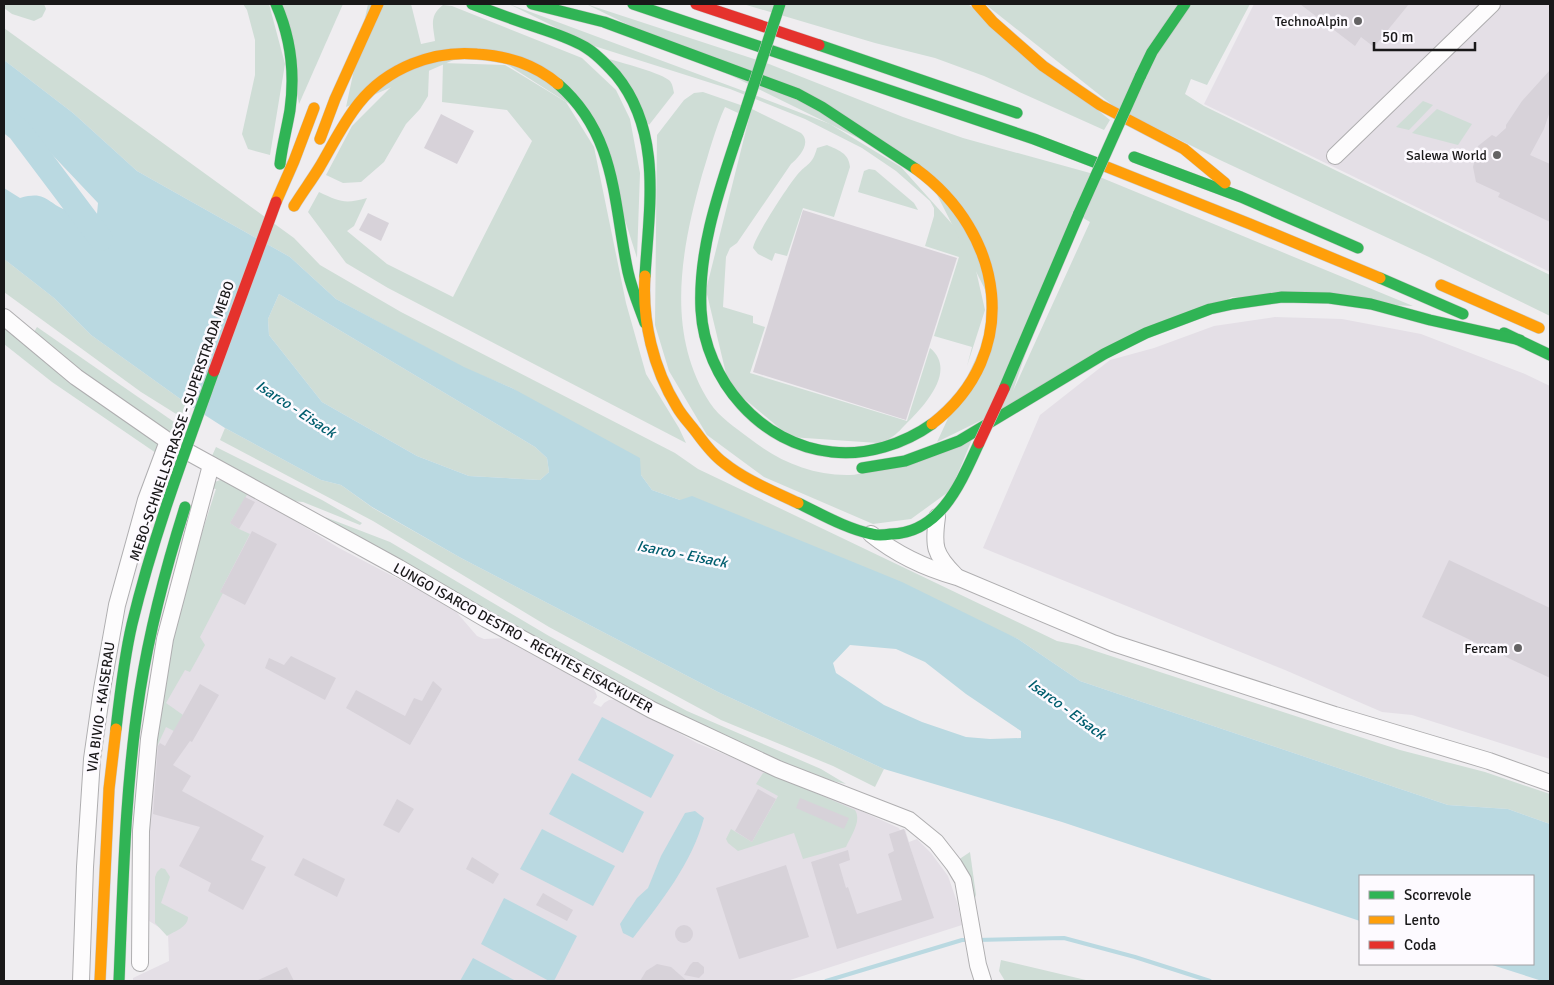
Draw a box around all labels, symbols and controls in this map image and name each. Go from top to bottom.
place label: TechnoAlpin [1275,13,1348,30]
marker: TechnoAlpin [1352,15,1364,27]
scale bar [1374,20,1475,52]
text: 50 m [1382,28,1413,46]
place label: Salewa World [1406,147,1487,164]
marker: Salewa World [1491,149,1503,161]
street label: MEBO-SCHNELLSTRASSE - SUPERSTRADA MEBO [126,279,238,563]
water label: Isarco - Eisack [253,376,341,442]
water label: Isarco - Eisack [635,536,730,572]
street label: LUNGO ISARCO DESTRO - RECHTES EISACKUFER [390,559,656,717]
place label: Fercam [1464,640,1508,657]
street label: VIA BIVIO - KAISERAU [83,641,119,773]
marker: Fercam [1512,642,1524,654]
water label: Isarco - Eisack [1025,675,1111,744]
legend [1359,875,1534,965]
text: Scorrevole [1404,886,1471,904]
text: Lento [1404,911,1440,929]
text: Coda [1404,936,1436,954]

